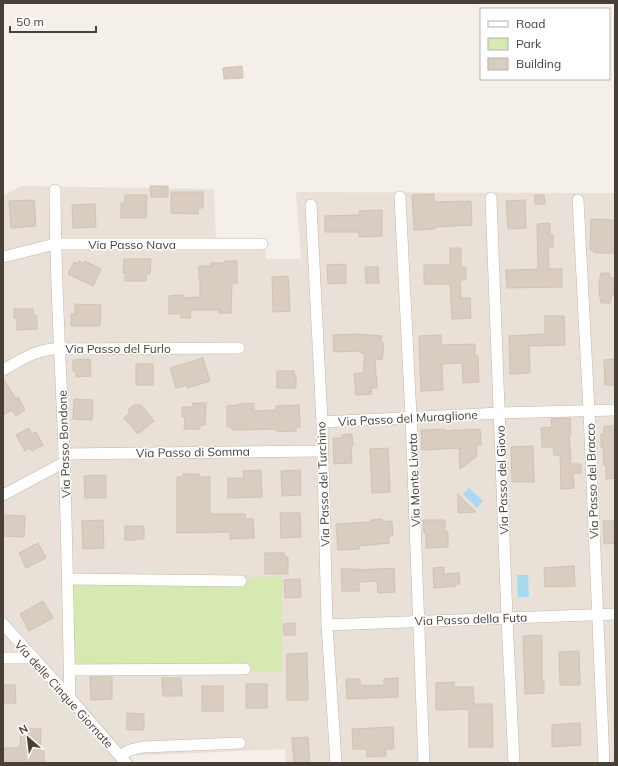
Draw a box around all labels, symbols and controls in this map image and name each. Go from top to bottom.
scale bar [10,8,96,34]
legend [480,8,610,80]
text: 50 m [16,14,44,29]
text: Road [516,16,545,31]
text: Park [516,36,542,51]
text: Building [516,56,561,71]
street label: Via Passo Nava [88,237,176,252]
street label: Via Passo del Furlo [65,341,171,356]
street label: Via Passo Bondone [55,390,73,498]
street label: Via Passo del Muraglione [338,407,478,429]
street label: Via Passo del Turchino [313,421,333,547]
street label: Via Passo del Bracco [582,423,602,539]
street label: Via Passo del Giovo [493,425,511,535]
street label: Via Monte Livata [405,433,423,527]
street label: Via Passo di Somma [136,444,250,460]
street label: Via Passo della Futa [414,610,528,628]
street label: Via delle Cinque Giornate [11,637,117,751]
north arrow [8,718,48,758]
text: N [16,721,30,737]

